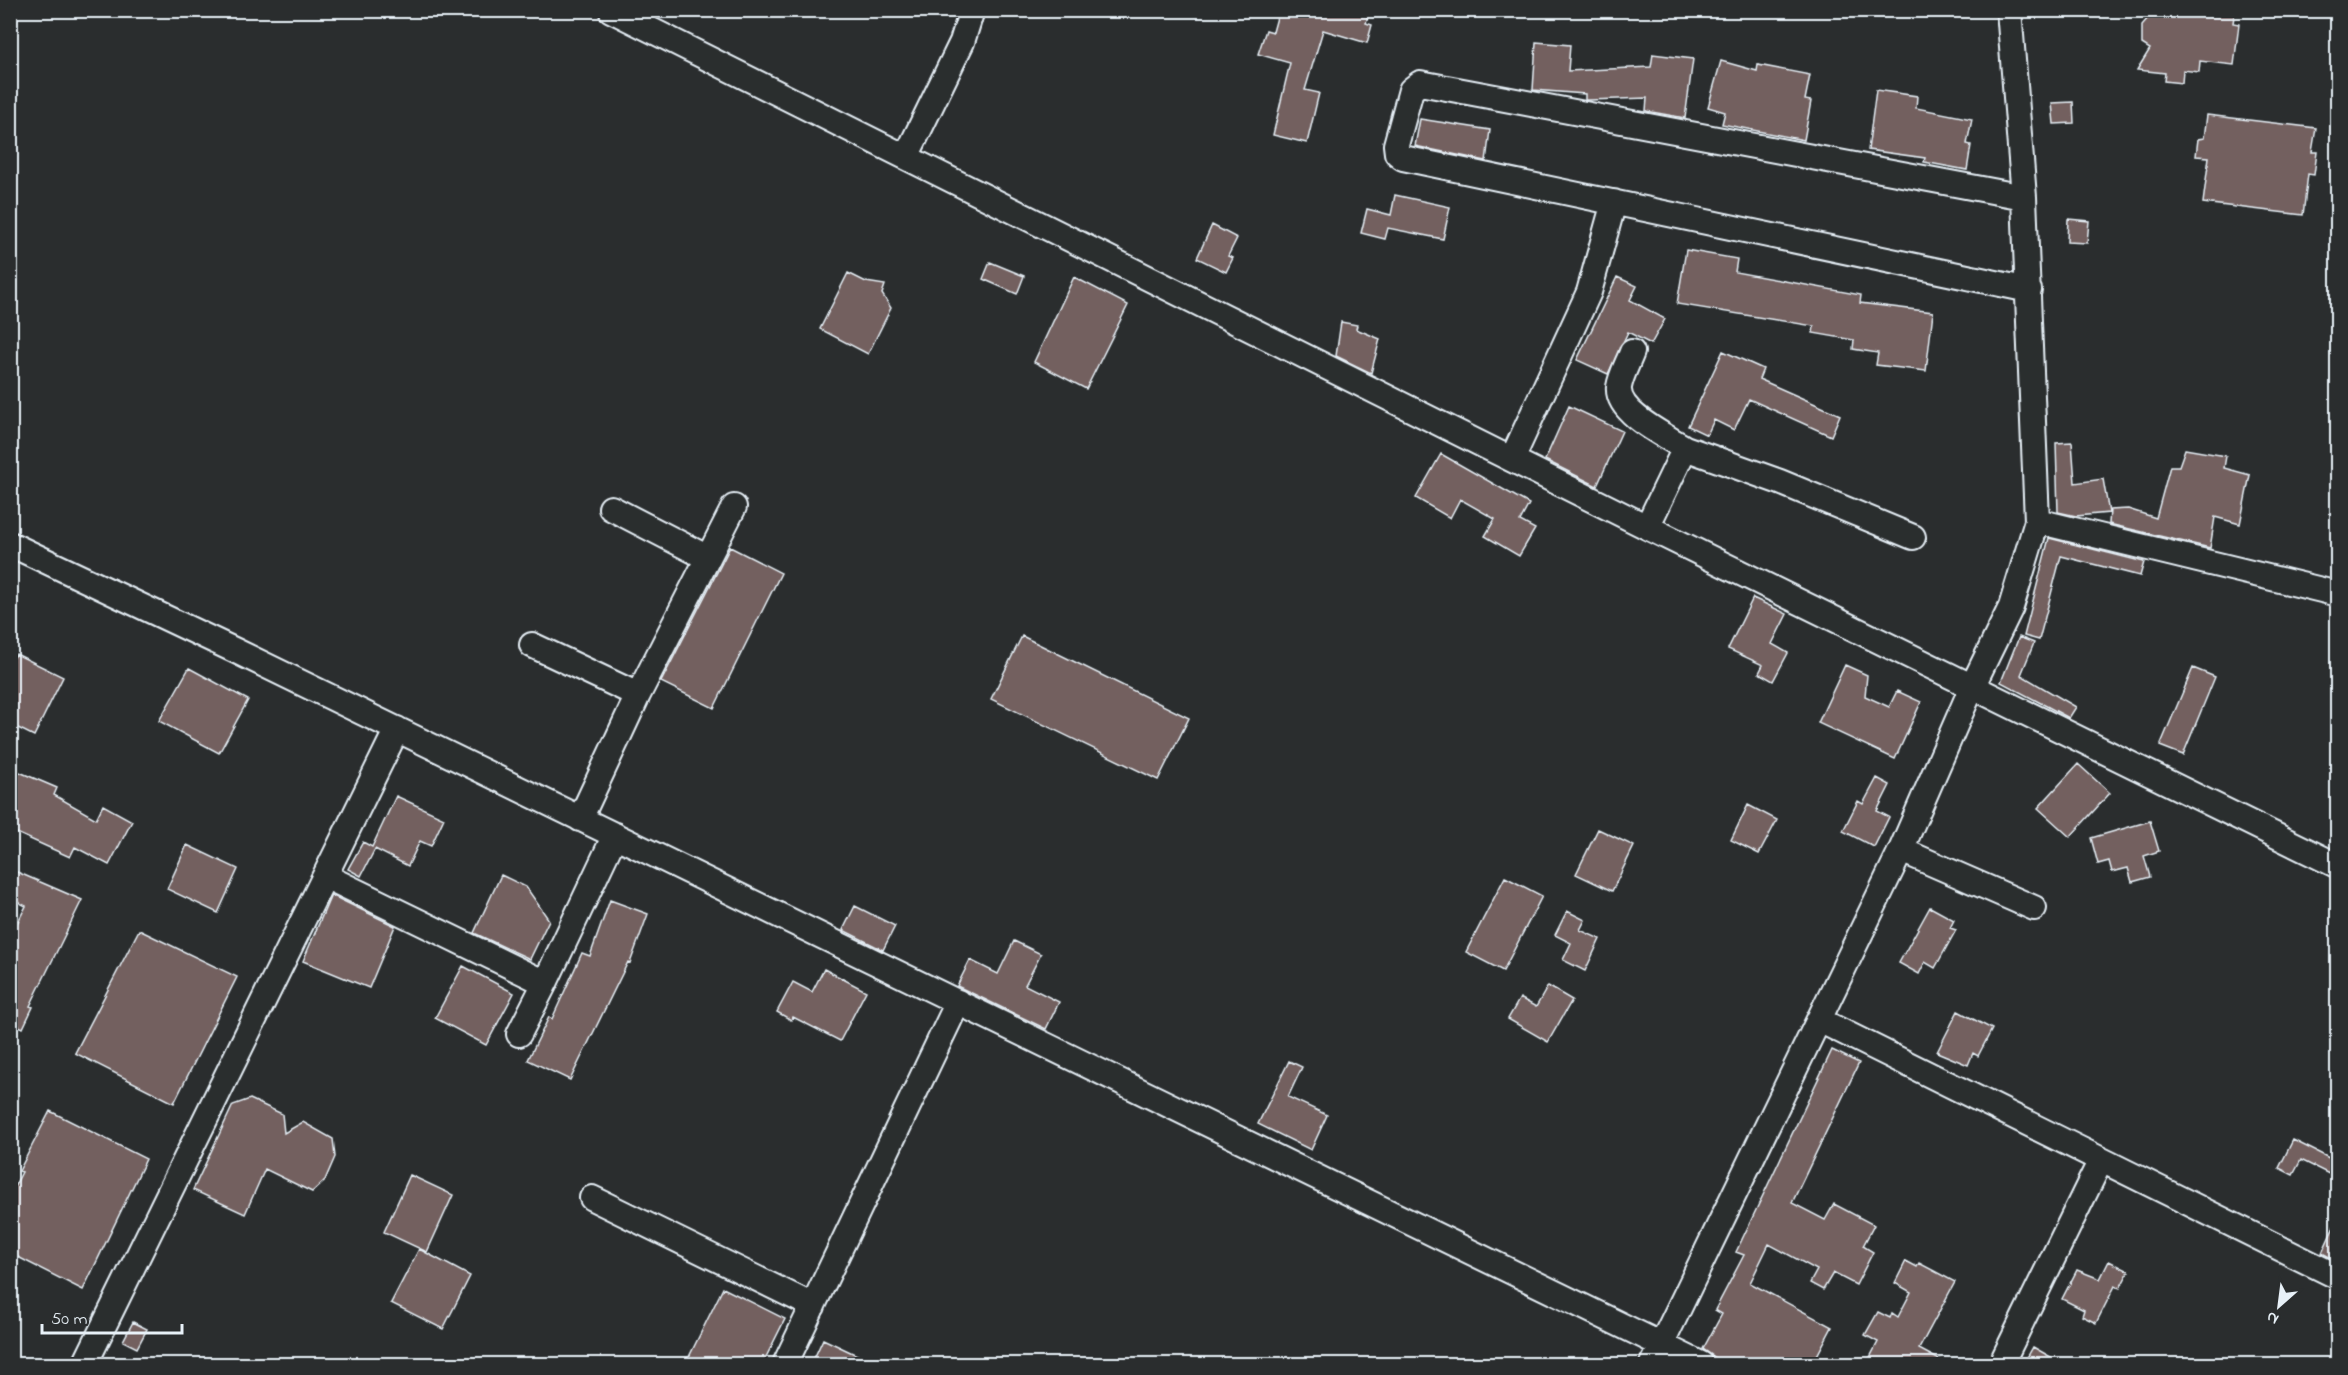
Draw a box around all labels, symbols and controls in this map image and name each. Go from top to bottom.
north arrow [2249,1276,2309,1336]
scale bar [42,1297,182,1335]
text: N [2262,1304,2283,1331]
text: 50 m [51,1307,88,1333]

